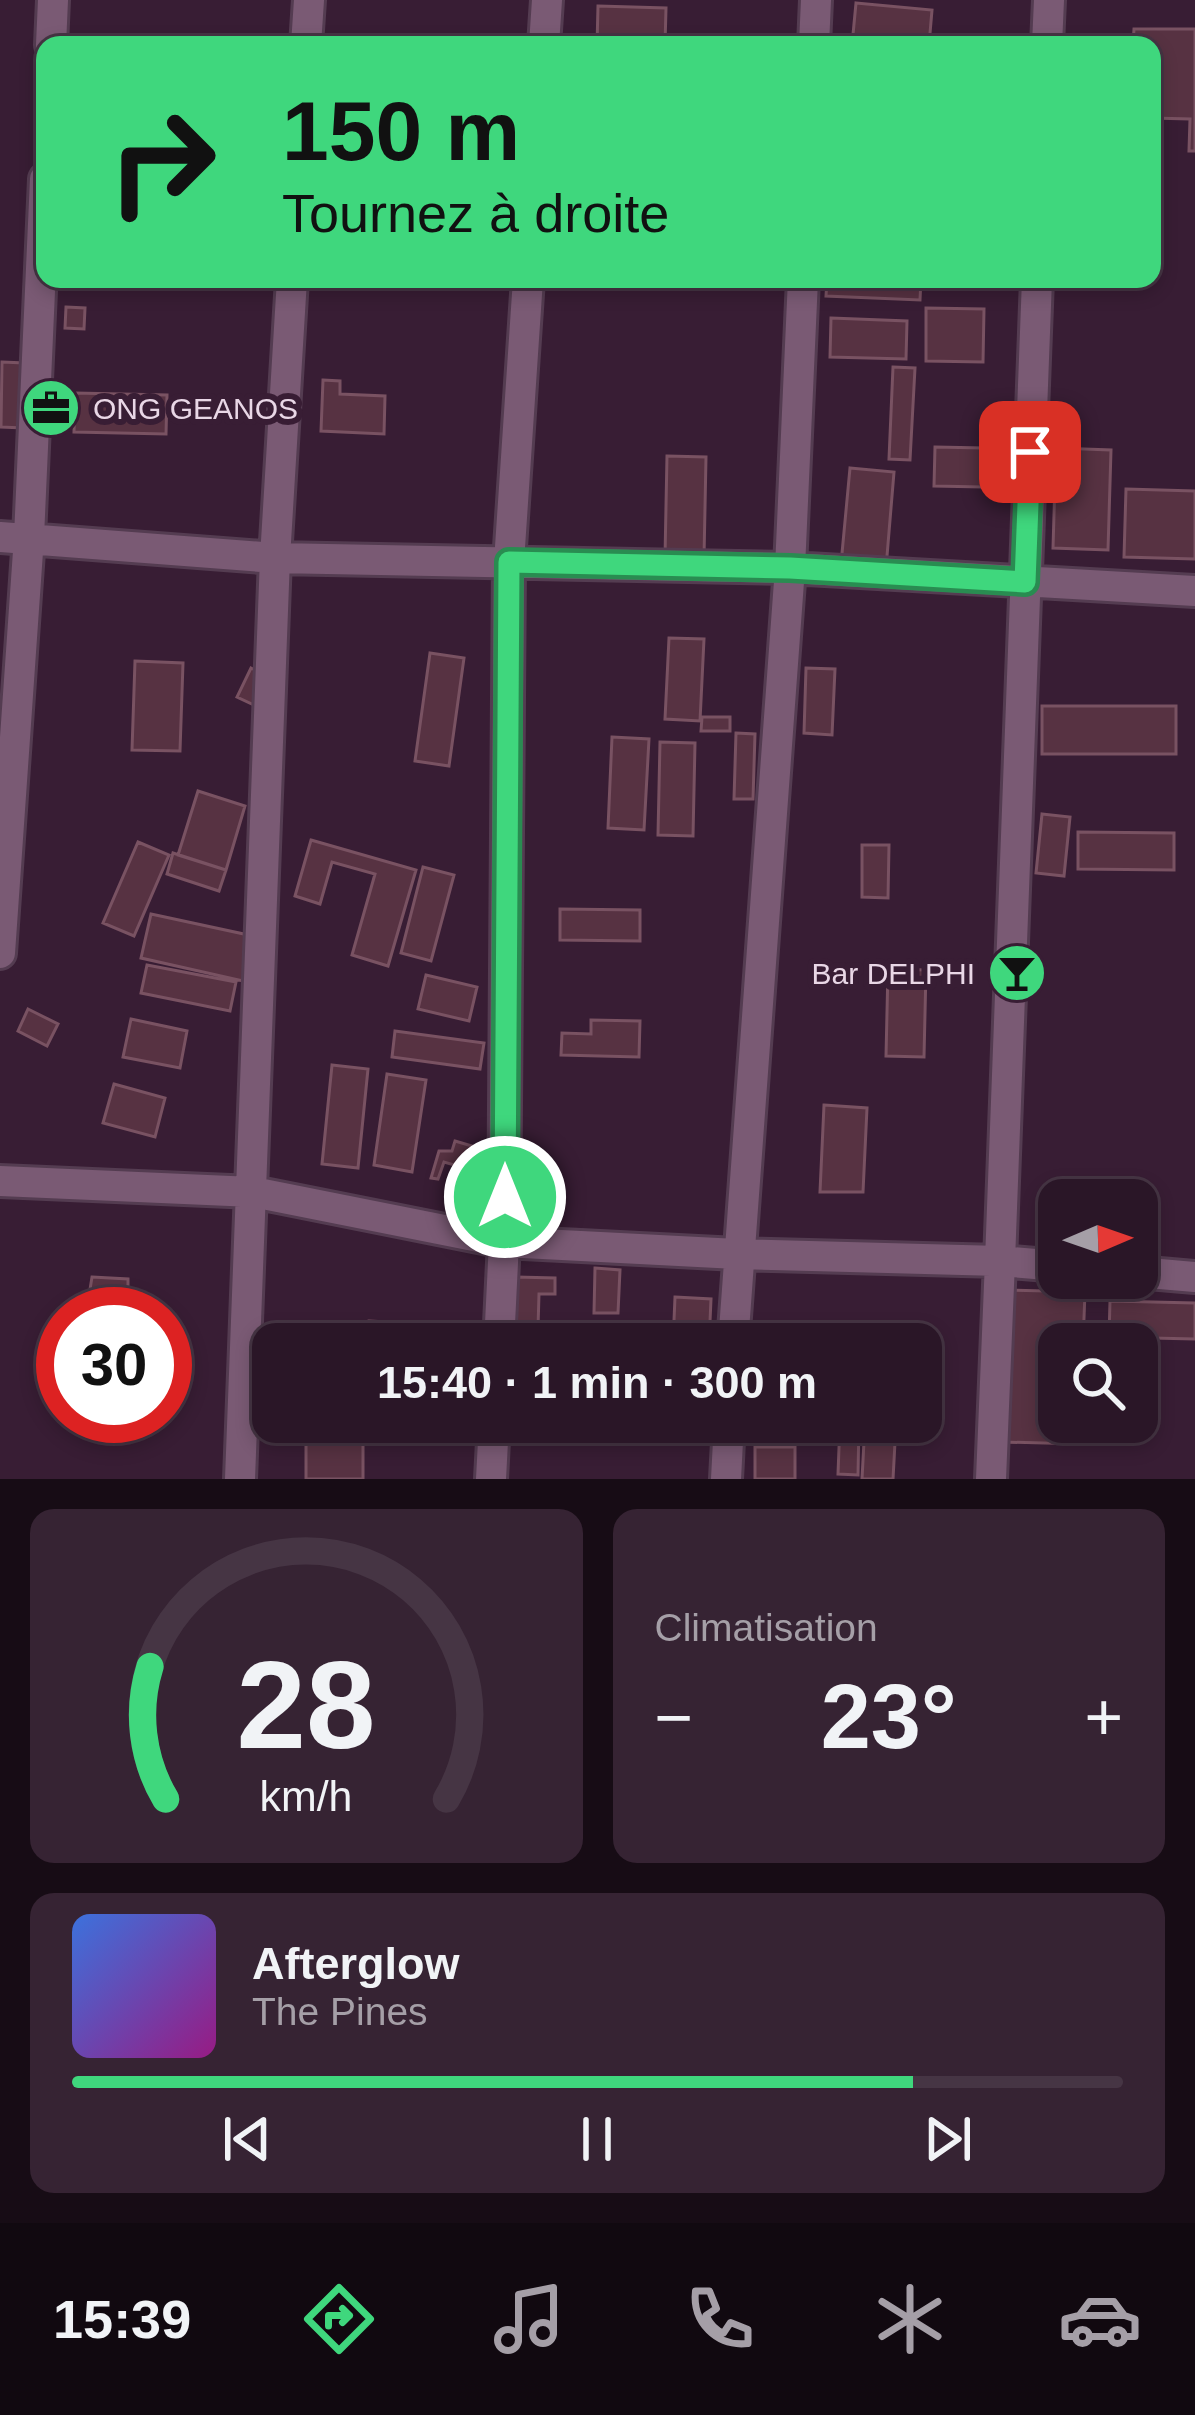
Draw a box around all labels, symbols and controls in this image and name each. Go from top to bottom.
icon: right [84,84,240,240]
text: 150 m [282,84,520,178]
text: Tournez à droite [282,183,669,243]
office icon: ONG GEANOS [20,377,82,439]
place label: ONG GEANOS [93,392,298,425]
pin [979,401,1081,503]
icon: arrive [997,419,1063,485]
bar icon: Bar DELPHI [986,942,1048,1004]
place label: Bar DELPHI [812,957,975,990]
position arrow [442,1134,568,1260]
north arrow [1038,1179,1158,1299]
map controls [1038,1179,1158,1443]
speed limit sign: 30 [36,1287,192,1443]
button: search [1038,1323,1158,1443]
text: 15:40 · 1 min · 300 m [377,1357,817,1408]
text: Climatisation [655,1606,878,1649]
text: 28 [237,1635,376,1774]
text: 23° [821,1667,957,1767]
text: − [655,1680,693,1754]
text: + [1084,1680,1123,1754]
text: km/h [260,1772,353,1820]
text: Afterglow [252,1938,460,1989]
text: The Pines [252,1990,428,2033]
icon: previous [214,2106,280,2172]
icon: pause [564,2106,630,2172]
icon: next [915,2106,981,2172]
icon: directions [297,2277,381,2361]
icon: music [487,2277,571,2361]
icon: phone [678,2277,762,2361]
icon: climate [868,2277,952,2361]
icon: car [1058,2277,1142,2361]
text: 15:39 [53,2289,191,2349]

